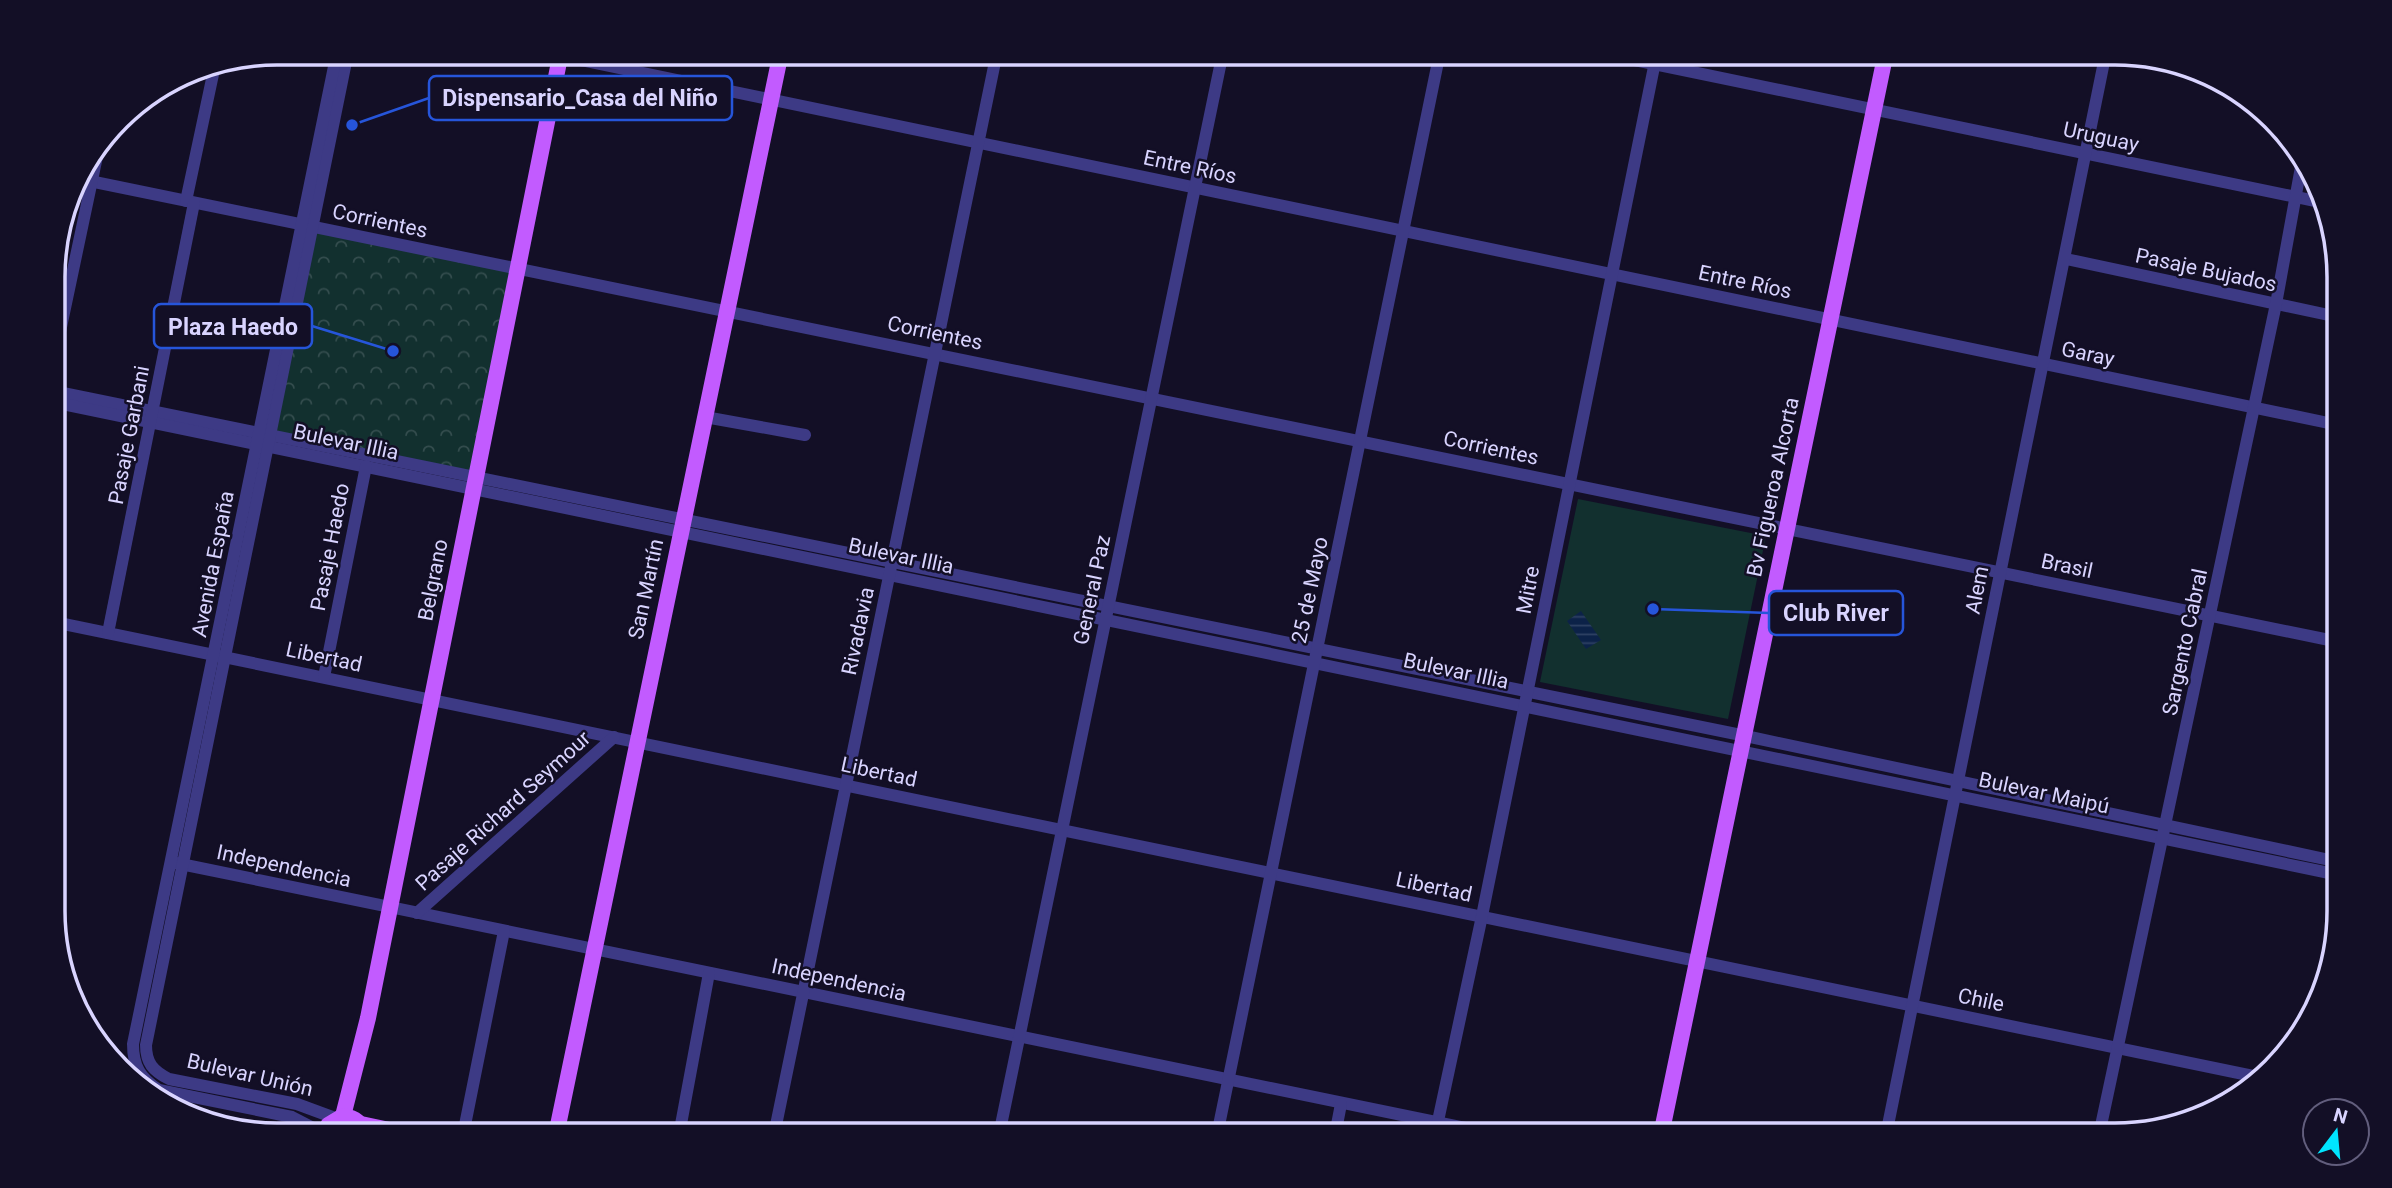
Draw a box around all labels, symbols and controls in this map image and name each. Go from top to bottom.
callout: Dispensario_Casa del Niño [429,76,732,120]
text: Dispensario_Casa del Niño [442,85,718,112]
street label: Uruguay [2061,117,2141,157]
street label: Entre Ríos [1141,145,1239,189]
street label: Corrientes [330,199,430,243]
street label: Pasaje Bujados [2133,243,2279,297]
street label: Entre Ríos [1696,260,1794,304]
callout: Plaza Haedo [154,304,312,348]
street label: Corrientes [885,311,985,355]
text: Plaza Haedo [168,314,298,341]
street label: Garay [2059,337,2117,371]
street label: Pasaje Garbani [104,364,154,506]
street label: Bv Figueroa Alcorta [1742,395,1804,579]
street label: Bulevar Illia [291,419,401,465]
street label: Corrientes [1441,426,1541,470]
street label: Pasaje Haedo [306,481,354,613]
street label: Avenida España [187,489,239,639]
street label: Bulevar Illia [846,533,956,579]
street label: General Paz [1069,533,1115,647]
street label: 25 de Mayo [1287,534,1333,645]
street label: Belgrano [413,537,453,623]
street label: San Martín [624,537,668,641]
street label: Brasil [2039,549,2095,583]
street label: Mitre [1512,564,1544,616]
street label: Alem [1961,564,1993,616]
street label: Sargento Cabral [2158,566,2212,718]
street label: Rivadavia [837,585,879,677]
callout: Club River [1769,591,1903,635]
text: Club River [1783,600,1889,627]
street label: Libertad [284,637,364,677]
street label: Bulevar Illia [1401,648,1511,694]
street label: Pasaje Richard Seymour [411,726,595,896]
street label: Libertad [839,752,919,792]
street label: Bulevar Maipú [1977,767,2111,819]
street label: Independencia [215,840,353,892]
street label: Libertad [1394,867,1474,907]
street label: Independencia [770,954,908,1006]
street label: Chile [1956,983,2006,1017]
street label: Bulevar Unión [185,1049,315,1101]
north arrow [2301,1097,2371,1167]
text: N [2331,1103,2350,1129]

